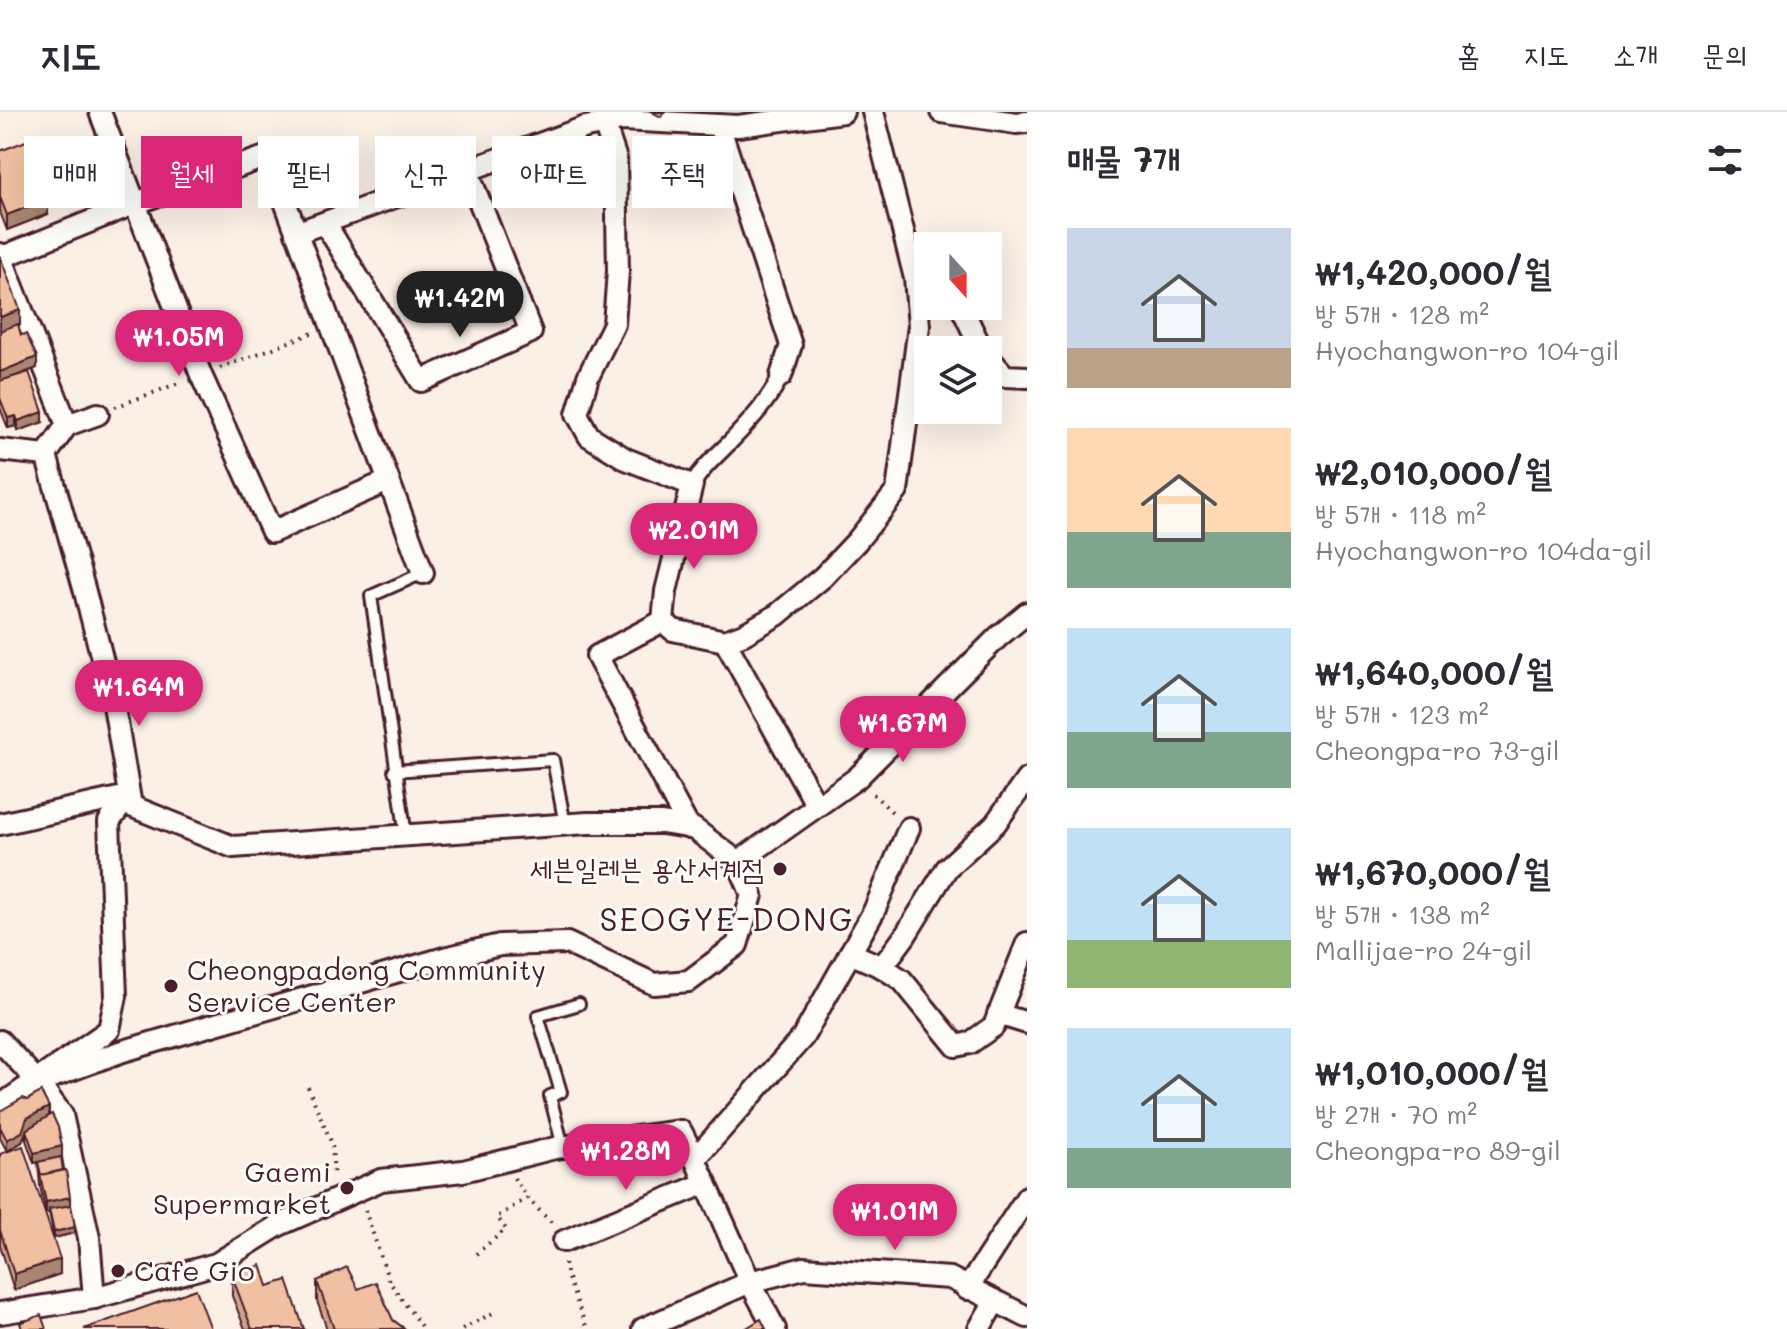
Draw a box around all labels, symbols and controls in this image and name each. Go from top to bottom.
text: 지도 [40,29,101,79]
text: 홈 [1457,36,1480,72]
text: 지도 [1524,36,1569,72]
text: 소개 [1613,36,1658,72]
text: 문의 [1702,36,1747,72]
chip: 매매 [24,136,125,208]
chip: 월세 [141,136,242,208]
chip: 필터 [258,136,359,208]
chip: 신규 [375,136,476,208]
chip: 아파트 [492,136,616,208]
chip: 주택 [632,136,733,208]
text: 매물 7개 [1067,136,1180,181]
icon: filters [1703,138,1747,182]
north arrow [914,232,1002,320]
map controls [914,232,1002,424]
text: ₩1,420,000/월 [1315,249,1551,294]
icon: home [1131,260,1227,356]
pin: ₩1.42M [395,271,525,339]
text: ₩1.42M [415,280,505,314]
text: 방 5개 · 128 m² [1315,297,1489,331]
pin: ₩1.05M [114,310,244,378]
text: ₩1.05M [133,319,225,353]
text: Hyochangwon-ro 104-gil [1315,333,1619,367]
button: layers [914,336,1002,424]
text: ₩2,010,000/월 [1315,449,1552,494]
icon: home [1131,460,1227,556]
text: 방 5개 · 118 m² [1315,497,1486,531]
pin: ₩2.01M [629,503,759,571]
text: ₩2.01M [648,512,740,546]
text: Hyochangwon-ro 104da-gil [1315,533,1652,567]
text: ₩1,640,000/월 [1315,649,1553,694]
pin: ₩1.64M [74,660,204,728]
icon: home [1131,660,1227,756]
text: ₩1.64M [93,669,185,703]
pin: ₩1.67M [838,696,968,764]
text: 방 5개 · 123 m² [1315,697,1489,731]
text: ₩1.67M [858,705,948,739]
text: Cheongpa-ro 73-gil [1315,733,1559,767]
text: ₩1,670,000/월 [1315,849,1550,894]
place label: 세븐일레븐 용산서계점 [530,850,764,886]
marker: 세븐일레븐 용산서계점 [771,860,789,878]
icon: home [1131,860,1227,956]
district label: SEOGYE-DONG [600,897,854,939]
text: 방 5개 · 138 m² [1315,897,1490,931]
text: Mallijae-ro 24-gil [1315,933,1532,967]
place label: Cheongpadong Community Service Center [187,951,546,1019]
marker: Cheongpadong Community Service Center [162,977,180,995]
text: ₩1,010,000/월 [1315,1049,1548,1094]
icon: home [1131,1060,1227,1156]
text: 방 2개 · 70 m² [1315,1097,1477,1131]
pin: ₩1.28M [561,1124,691,1192]
text: ₩1.28M [581,1133,671,1167]
text: Cheongpa-ro 89-gil [1315,1133,1561,1167]
place label: Gaemi Supermarket [153,1153,331,1221]
marker: Gaemi Supermarket [338,1179,356,1197]
pin: ₩1.01M [830,1184,960,1252]
text: ₩1.01M [851,1193,939,1227]
place label: Cafe Gio [134,1252,255,1288]
marker: Cafe Gio [109,1262,127,1280]

